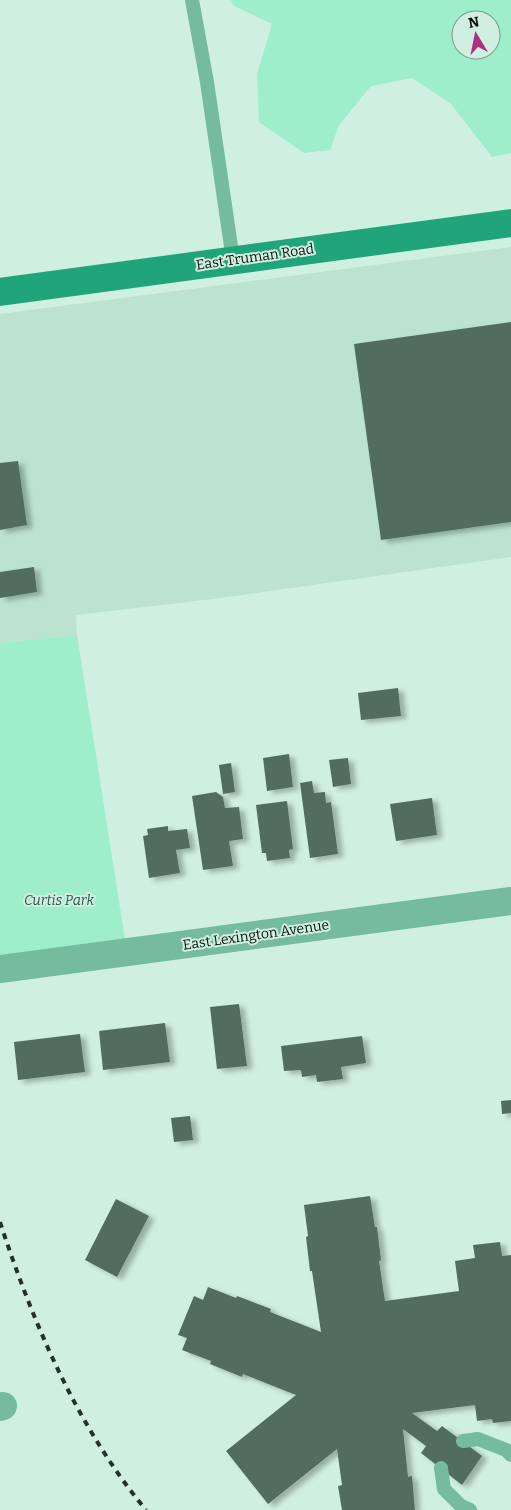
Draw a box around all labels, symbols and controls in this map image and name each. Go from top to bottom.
north arrow [451,10,501,60]
text: N [467,13,481,32]
street label: East Truman Road [195,240,315,274]
park label: Curtis Park [24,892,94,909]
street label: East Lexington Avenue [182,916,330,954]

